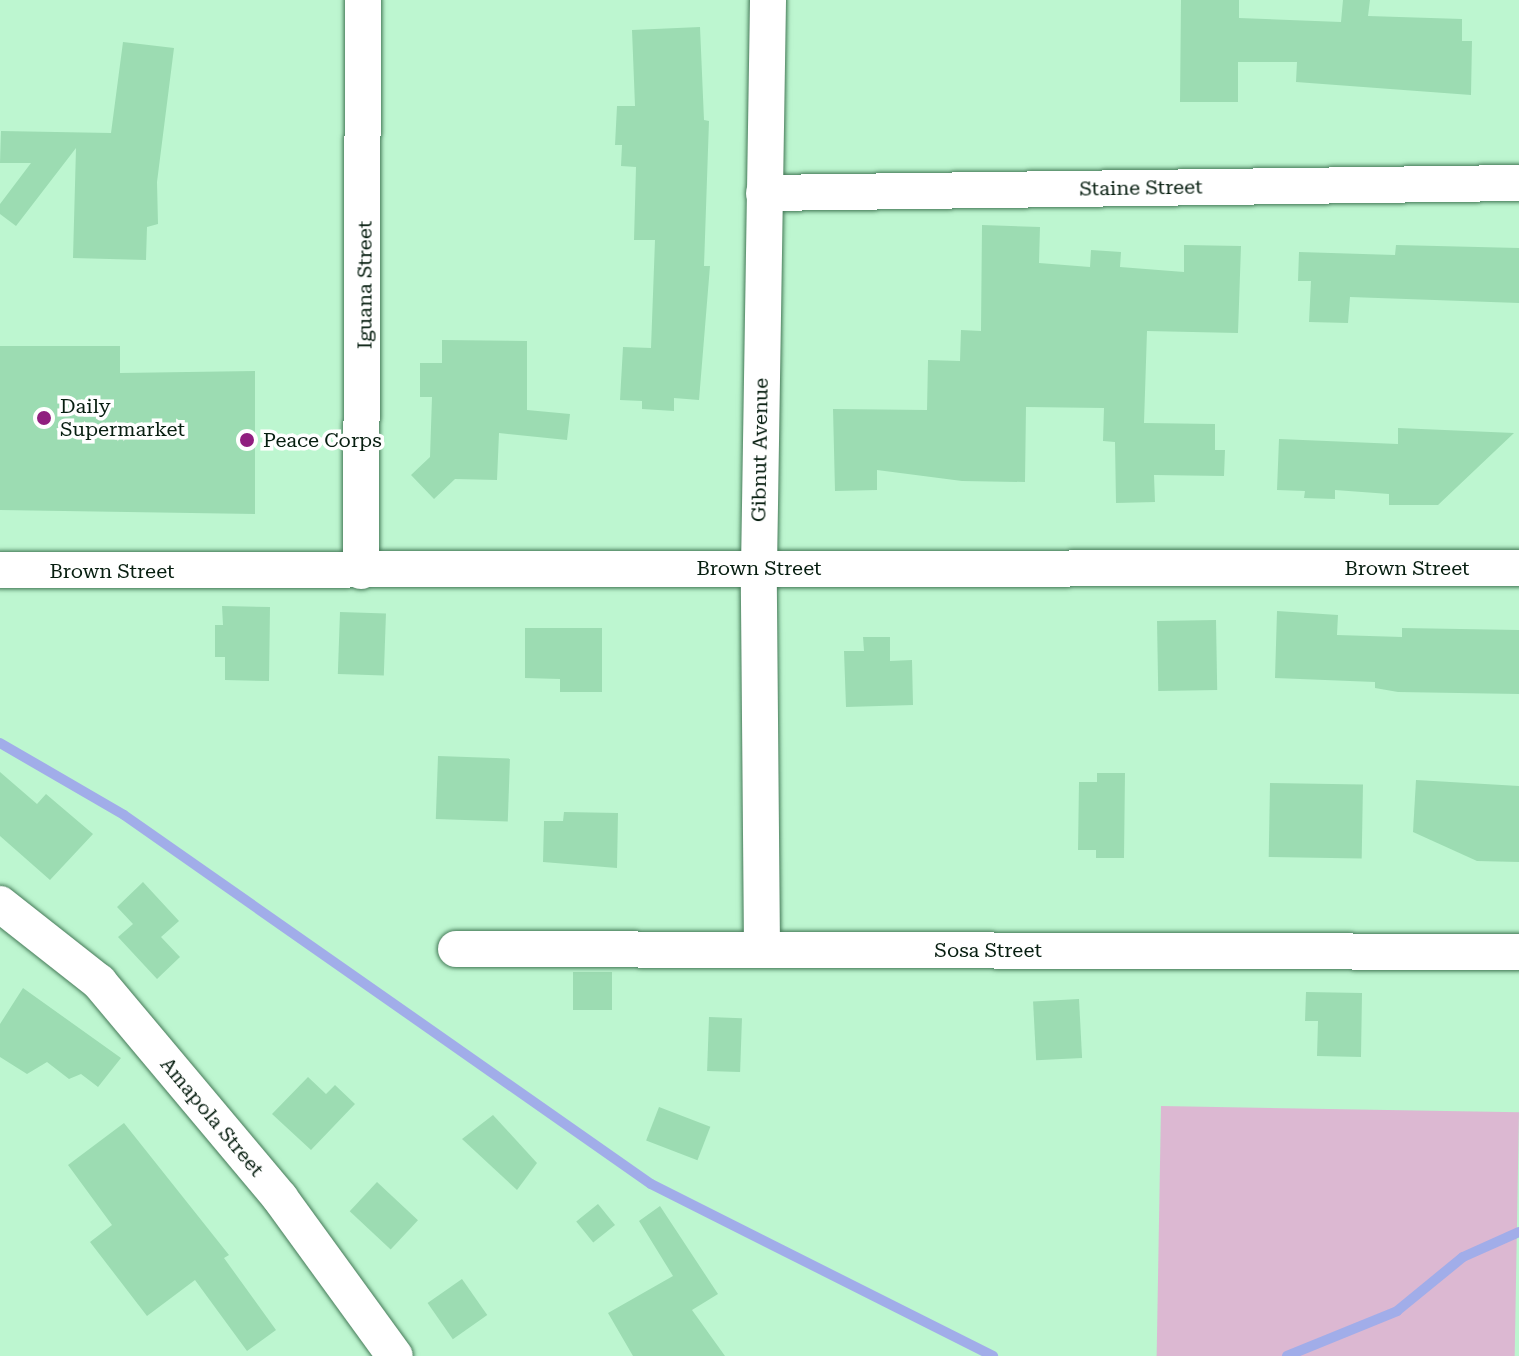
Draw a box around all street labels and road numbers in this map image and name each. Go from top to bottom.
street label: Staine Street [1079,175,1203,201]
street label: Iguana Street [353,221,377,349]
street label: Gibnut Avenue [747,378,773,522]
street label: Brown Street [696,556,822,580]
street label: Brown Street [1344,556,1470,580]
street label: Brown Street [49,559,175,583]
street label: Sosa Street [934,938,1042,962]
street label: Amapola Street [155,1053,269,1181]

